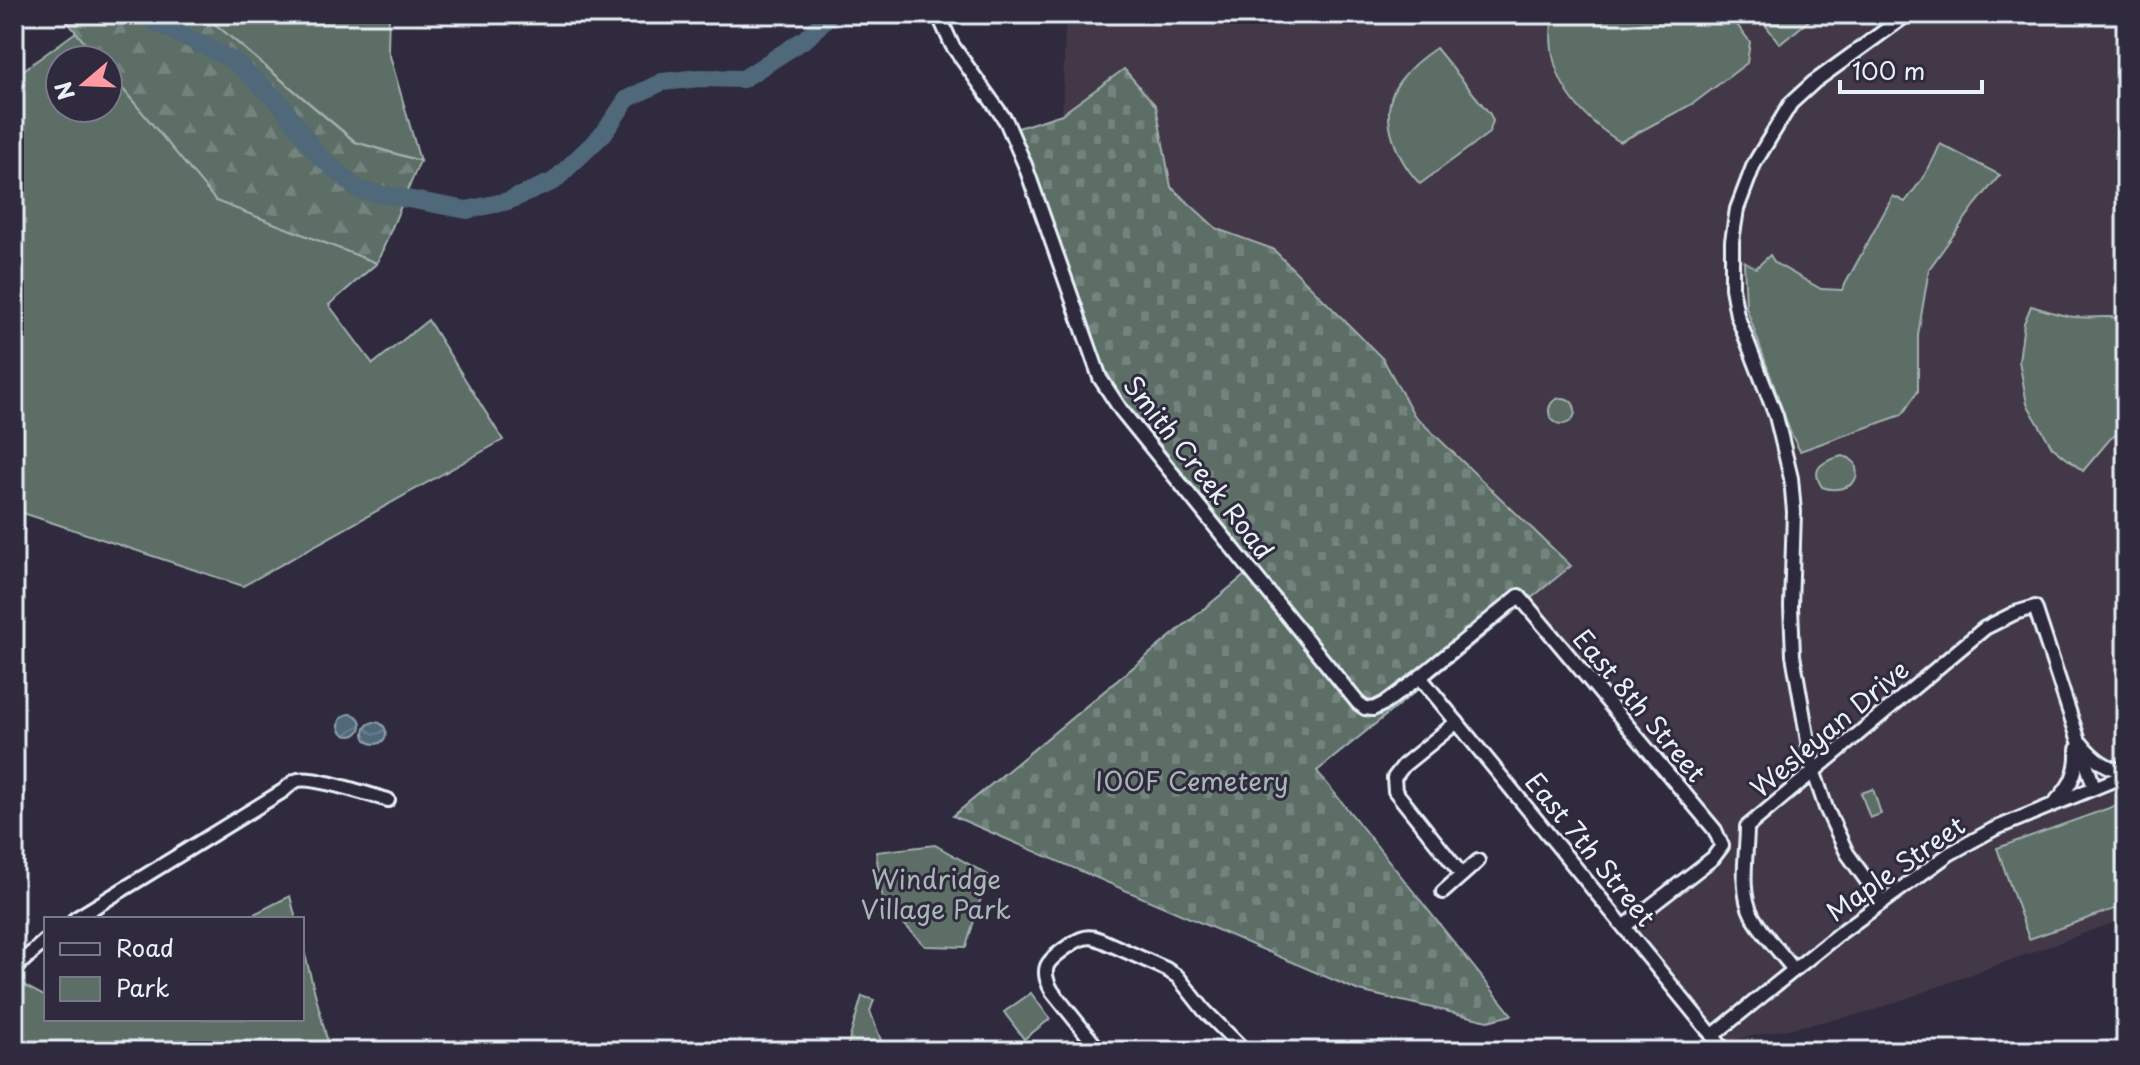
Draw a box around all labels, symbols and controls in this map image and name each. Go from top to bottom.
north arrow [44,44,124,124]
scale bar [1840,44,1982,94]
text: 100 m [1852,52,1925,88]
text: N [45,77,82,105]
street label: Smith Creek Road [1115,367,1284,568]
street label: East 8th Street [1564,620,1716,790]
street label: Wesleyan Drive [1741,650,1917,806]
park label: IOOF Cemetery [1095,761,1289,800]
street label: East 7th Street [1517,763,1666,935]
street label: Maple Street [1818,805,1972,930]
park label: Windridge Village Park [861,859,1011,928]
legend [44,917,304,1021]
text: Road [116,929,174,965]
text: Park [116,969,170,1005]

